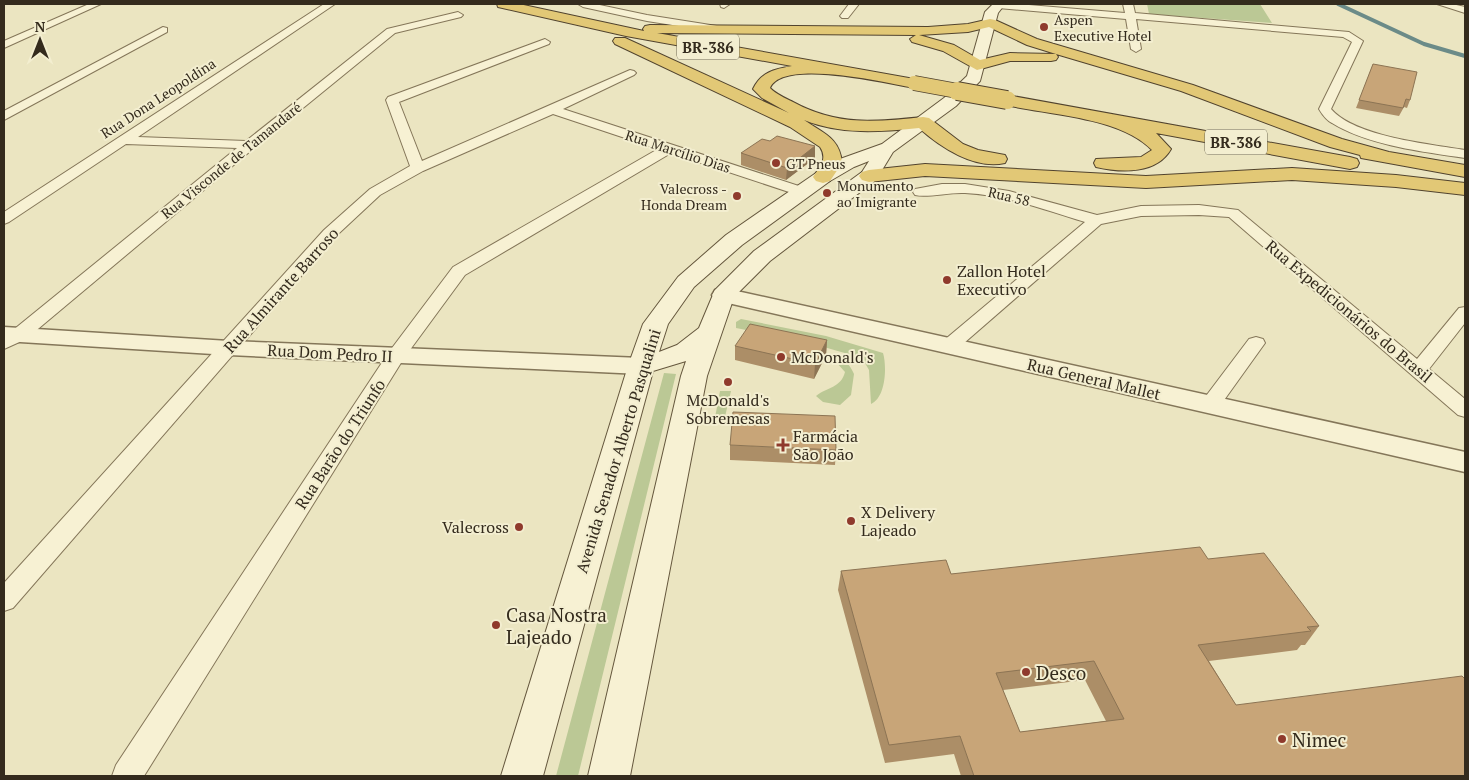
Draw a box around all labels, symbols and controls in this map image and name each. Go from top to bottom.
place label: Aspen Executive Hotel [1054,10,1152,45]
north arrow [15,15,65,65]
text: N [35,17,46,36]
marker: Aspen Executive Hotel [1038,21,1050,33]
road number: BR-386 [677,34,739,60]
street label: Rua Dona Leopoldina [97,54,219,142]
street label: Rua Visconde de Tamandaré [157,97,305,223]
street label: Rua Marcílio Dias [623,125,733,177]
road number: BR-386 [1205,130,1267,154]
place label: GT Pneus [786,154,846,173]
marker: GT Pneus [770,157,782,169]
place label: Monumento ao Imigrante [837,176,917,211]
place label: Valecross - Honda Dream [641,179,727,214]
street label: Rua 58 [986,182,1032,210]
marker: Monumento ao Imigrante [821,187,833,199]
marker: Valecross - Honda Dream [731,190,743,202]
street label: Rua Almirante Barroso [219,222,343,357]
street label: Rua Expedicionários do Brasil [1261,235,1437,387]
place label: Zallon Hotel Executivo [957,260,1046,300]
marker: Zallon Hotel Executivo [941,274,953,286]
street label: Avenida Senador Alberto Pasqualini [570,326,666,576]
street label: Rua Dom Pedro II [267,339,393,367]
place label: McDonald's [791,346,874,368]
marker: McDonald's [775,351,787,363]
street label: Rua General Mallet [1025,353,1163,405]
street label: Rua Barão do Triunfo [290,375,390,513]
marker: McDonald's Sobremesas [722,376,734,388]
place label: McDonald's Sobremesas [686,389,770,429]
place label: Farmácia São João [793,425,858,465]
marker: Farmácia São João [777,439,789,451]
place label: X Delivery Lajeado [861,501,936,541]
marker: X Delivery Lajeado [845,515,857,527]
place label: Valecross [442,516,509,538]
marker: Valecross [513,521,525,533]
place label: Casa Nostra Lajeado [506,602,607,649]
marker: Casa Nostra Lajeado [490,619,502,631]
place label: Desco [1036,660,1086,685]
marker: Desco [1020,666,1032,678]
place label: Nimec [1292,727,1347,752]
marker: Nimec [1276,733,1288,745]

